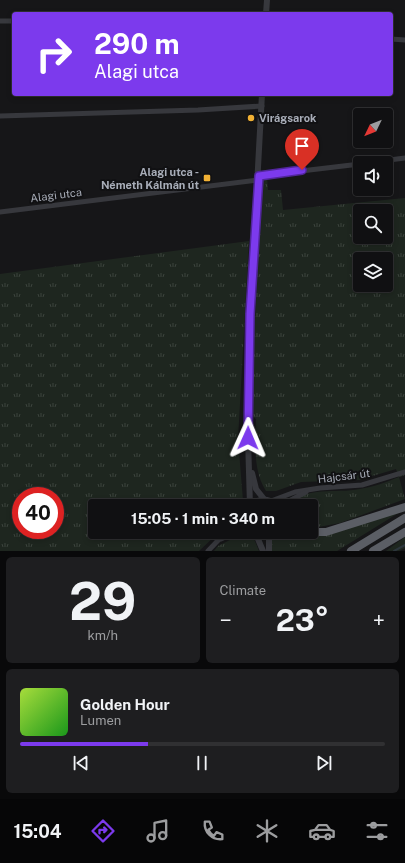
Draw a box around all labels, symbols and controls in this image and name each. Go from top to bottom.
text: 290 m [94,27,180,60]
icon: right [28,28,80,80]
text: Alagi utca [94,61,179,82]
north arrow [353,108,393,148]
map controls [353,108,393,292]
place label: Virágsarok [259,112,317,124]
marker: Virágsarok [246,113,256,123]
pin [285,129,319,170]
icon: arrive [291,135,313,157]
button: sound [353,156,393,196]
place label: Alagi utca - Németh Kálmán út [101,166,199,191]
marker: Alagi utca - Németh Kálmán út [202,173,212,183]
street label: Alagi utca [30,186,82,204]
button: search [353,204,393,244]
button: layers [353,252,393,292]
position arrow [227,417,269,459]
street label: Hajcsár út [317,467,371,485]
speed limit sign: 40 [12,487,64,539]
text: 15:05 · 1 min · 340 m [131,510,275,527]
text: 29 [69,571,136,632]
text: Climate [220,583,266,598]
text: 23° [276,602,329,638]
text: − [220,607,232,633]
text: + [373,607,385,633]
text: km/h [87,628,118,643]
text: Golden Hour [80,696,170,713]
text: Lumen [80,713,121,728]
icon: previous [70,752,92,774]
icon: pause [191,752,213,774]
icon: next [313,752,335,774]
icon: directions [89,817,117,845]
icon: music [144,817,172,845]
icon: phone [199,817,227,845]
icon: climate [253,817,281,845]
icon: car [308,817,336,845]
icon: filters [363,817,391,845]
text: 15:04 [13,821,62,842]

